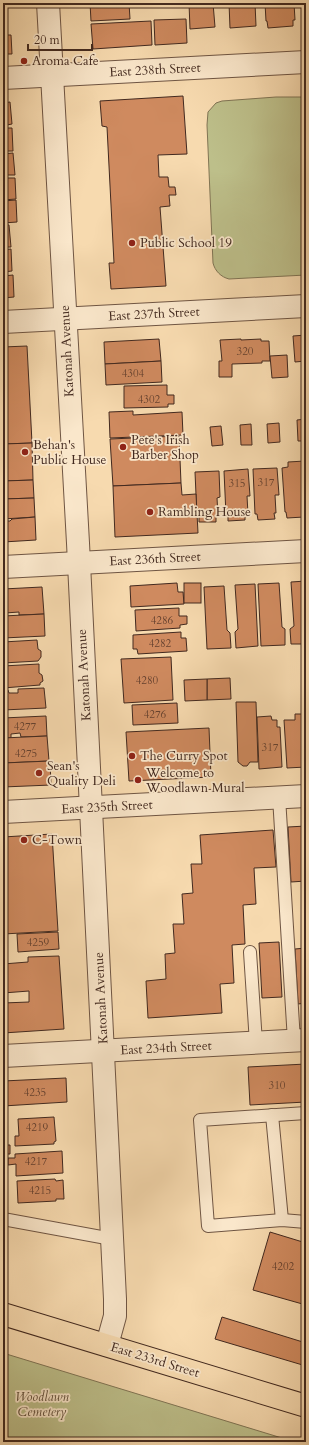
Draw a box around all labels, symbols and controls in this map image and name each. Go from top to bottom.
scale bar [28,26,92,52]
text: 20 m [34,32,61,48]
place label: Aroma Cafe [32,52,99,70]
marker: Aroma Cafe [19,56,29,66]
street label: East 238th Street [109,59,201,81]
place label: Public School 19 [140,234,232,252]
marker: Public School 19 [127,238,137,248]
street label: East 237th Street [108,303,200,325]
street label: Katonah Avenue [56,304,78,398]
house number: 320 [237,344,254,359]
house number: 4304 [122,366,145,381]
house number: 4302 [138,392,161,407]
place label: Pete's Irish Barber Shop [131,431,199,464]
place label: Behan's Public House [33,436,107,469]
marker: Pete's Irish Barber Shop [118,442,128,452]
marker: Behan's Public House [20,447,30,457]
house number: 317 [258,475,275,490]
house number: 315 [229,476,245,491]
place label: Rambling House [158,503,251,521]
marker: Rambling House [145,507,155,517]
street label: East 236th Street [109,548,201,570]
house number: 4286 [151,613,174,628]
street label: Katonah Avenue [73,628,95,722]
house number: 4282 [149,636,172,651]
house number: 4280 [136,673,159,688]
house number: 4276 [144,707,167,722]
house number: 4277 [14,719,37,734]
house number: 317 [262,740,279,755]
house number: 4275 [15,746,37,761]
place label: The Curry Spot [140,747,228,765]
marker: The Curry Spot [127,751,137,761]
place label: Sean's Quality Deli [47,757,116,790]
place label: Welcome to Woodlawn Mural [145,764,245,797]
marker: Sean's Quality Deli [34,768,44,778]
marker: Welcome to Woodlawn Mural [133,775,143,785]
street label: East 235th Street [61,796,153,818]
place label: C-Town [32,831,83,849]
marker: C-Town [19,835,29,845]
house number: 4259 [27,935,50,950]
street label: Katonah Avenue [90,951,112,1045]
street label: East 234th Street [120,1037,212,1059]
house number: 310 [269,1078,286,1093]
house number: 4235 [24,1085,46,1100]
house number: 4219 [26,1120,49,1135]
house number: 4217 [25,1154,48,1169]
house number: 4215 [29,1183,51,1198]
house number: 4202 [272,1259,295,1274]
street label: East 233rd Street [108,1338,202,1382]
park label: Woodlawn Cemetery [15,1388,70,1421]

